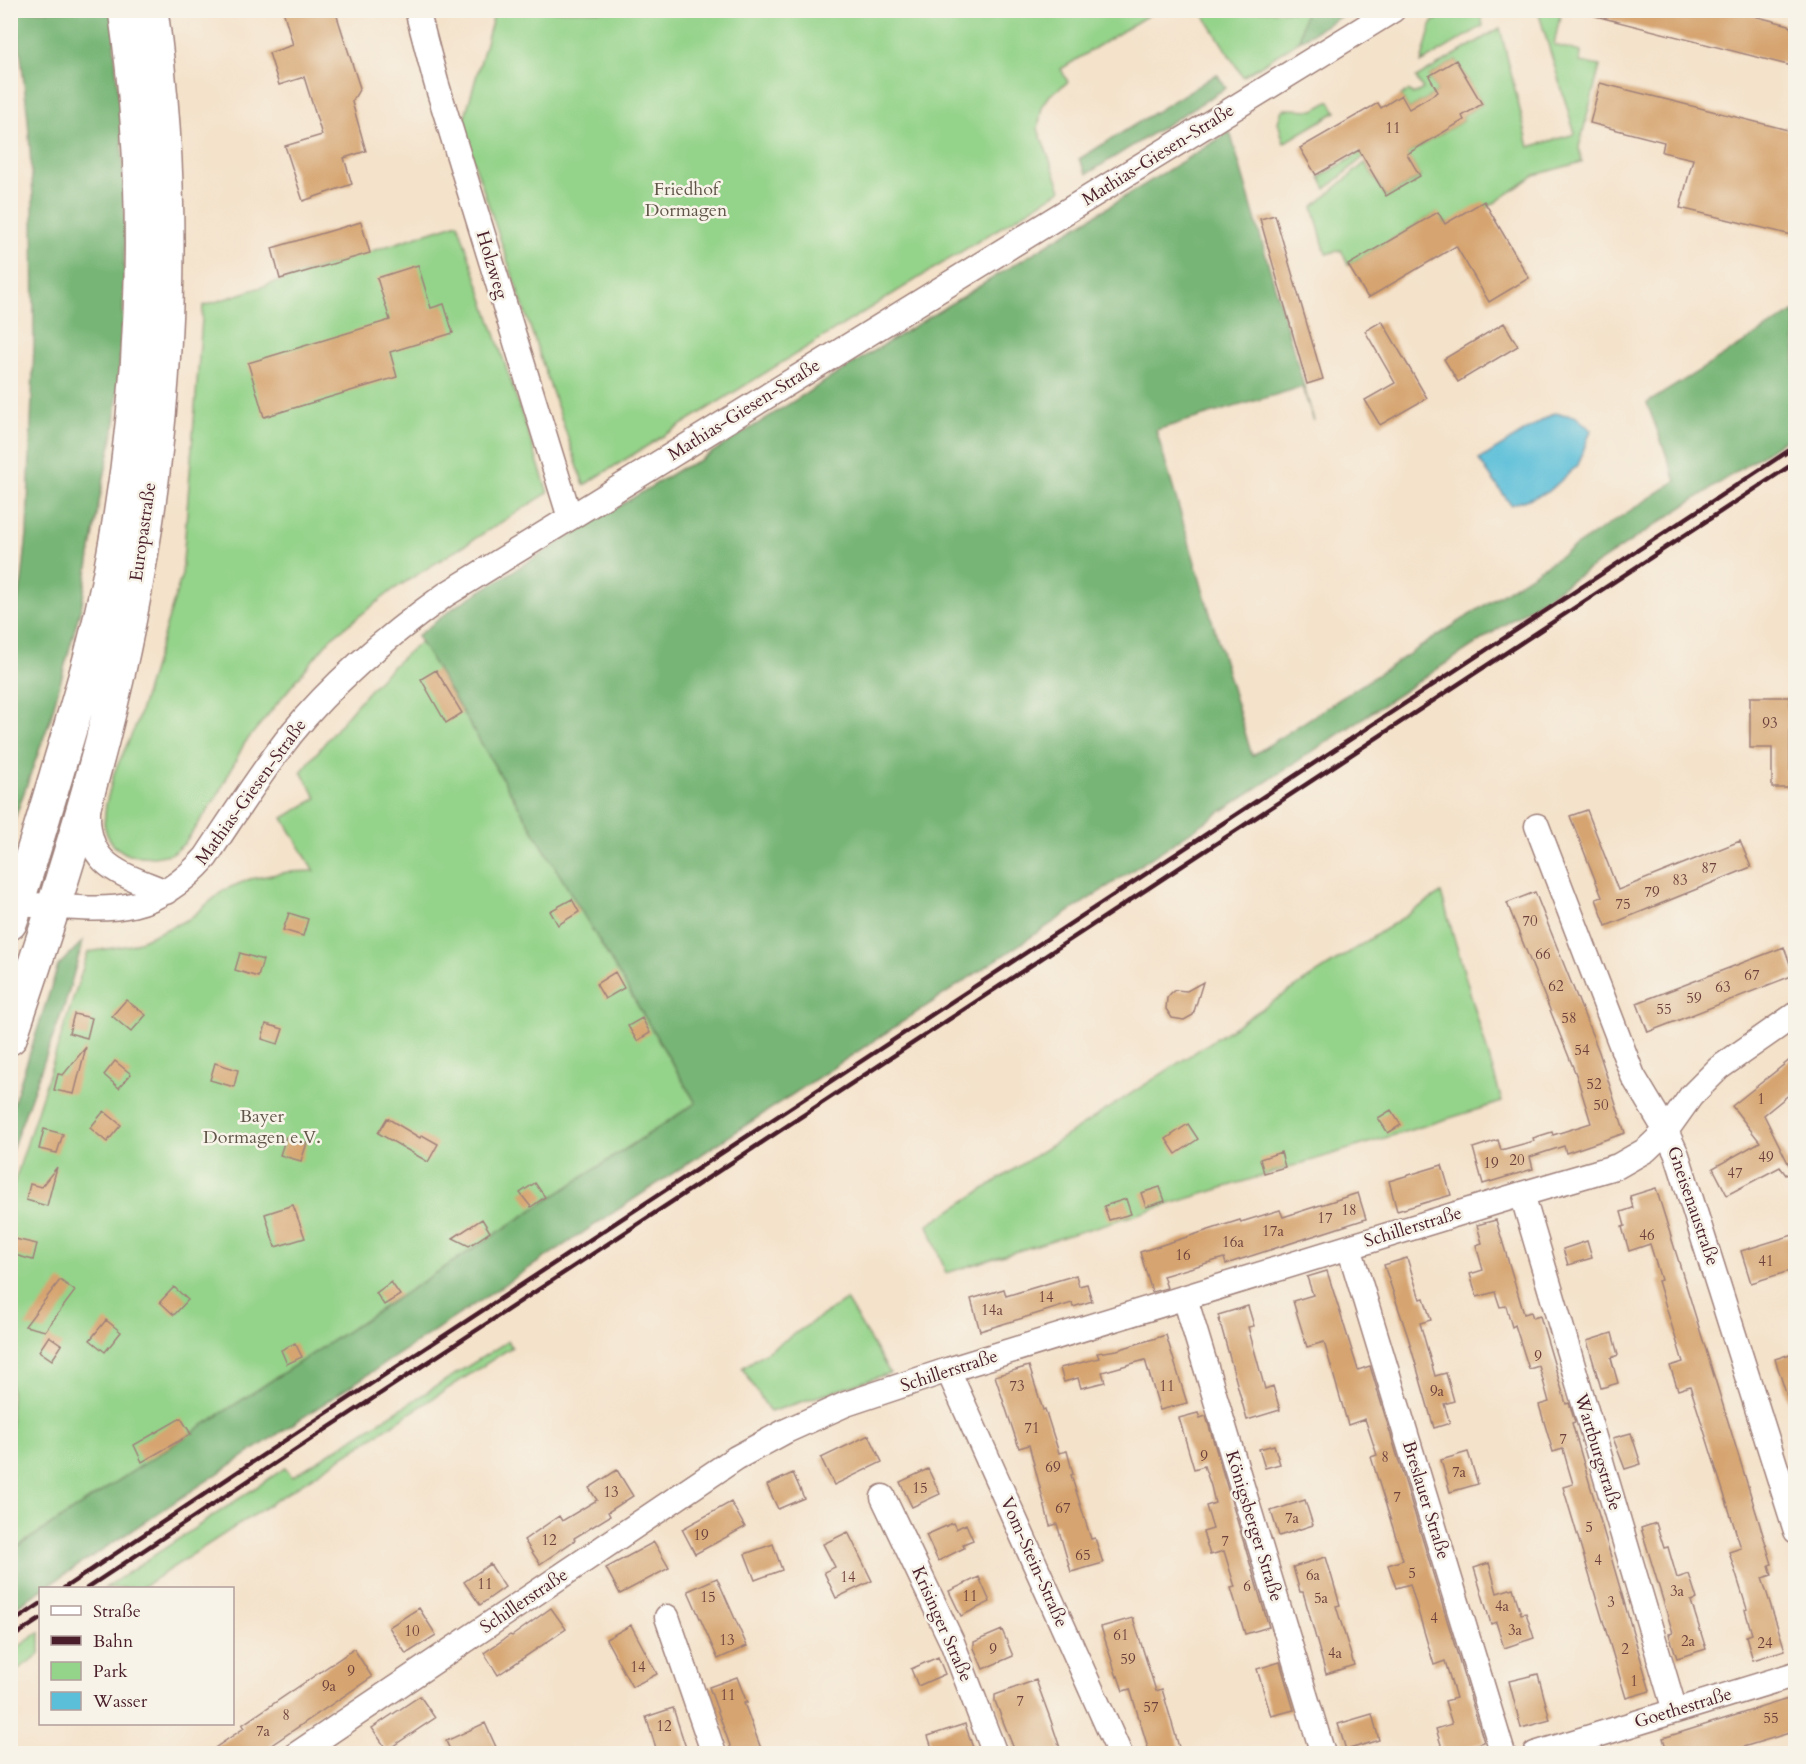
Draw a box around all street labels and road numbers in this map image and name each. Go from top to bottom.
street label: Mathias-Giesen-Straße [1077,98,1239,212]
street label: Holzweg [470,228,514,303]
street label: Mathias-Giesen-Straße [663,353,825,467]
street label: Europastraße [124,481,162,583]
street label: Mathias-Giesen-Straße [189,714,313,870]
street label: Gneisenaustraße [1661,1143,1725,1269]
street label: Schillerstraße [1361,1200,1465,1254]
street label: Schillerstraße [897,1344,1001,1398]
street label: Wartburgstraße [1568,1390,1628,1514]
street label: Breslauer Straße [1396,1438,1456,1562]
street label: Königsberger Straße [1219,1447,1289,1605]
street label: Vom-Stein-Straße [994,1493,1074,1631]
street label: Schillerstraße [475,1562,573,1640]
street label: Krisinger Straße [905,1562,979,1686]
street label: Goethestraße [1631,1681,1735,1735]

